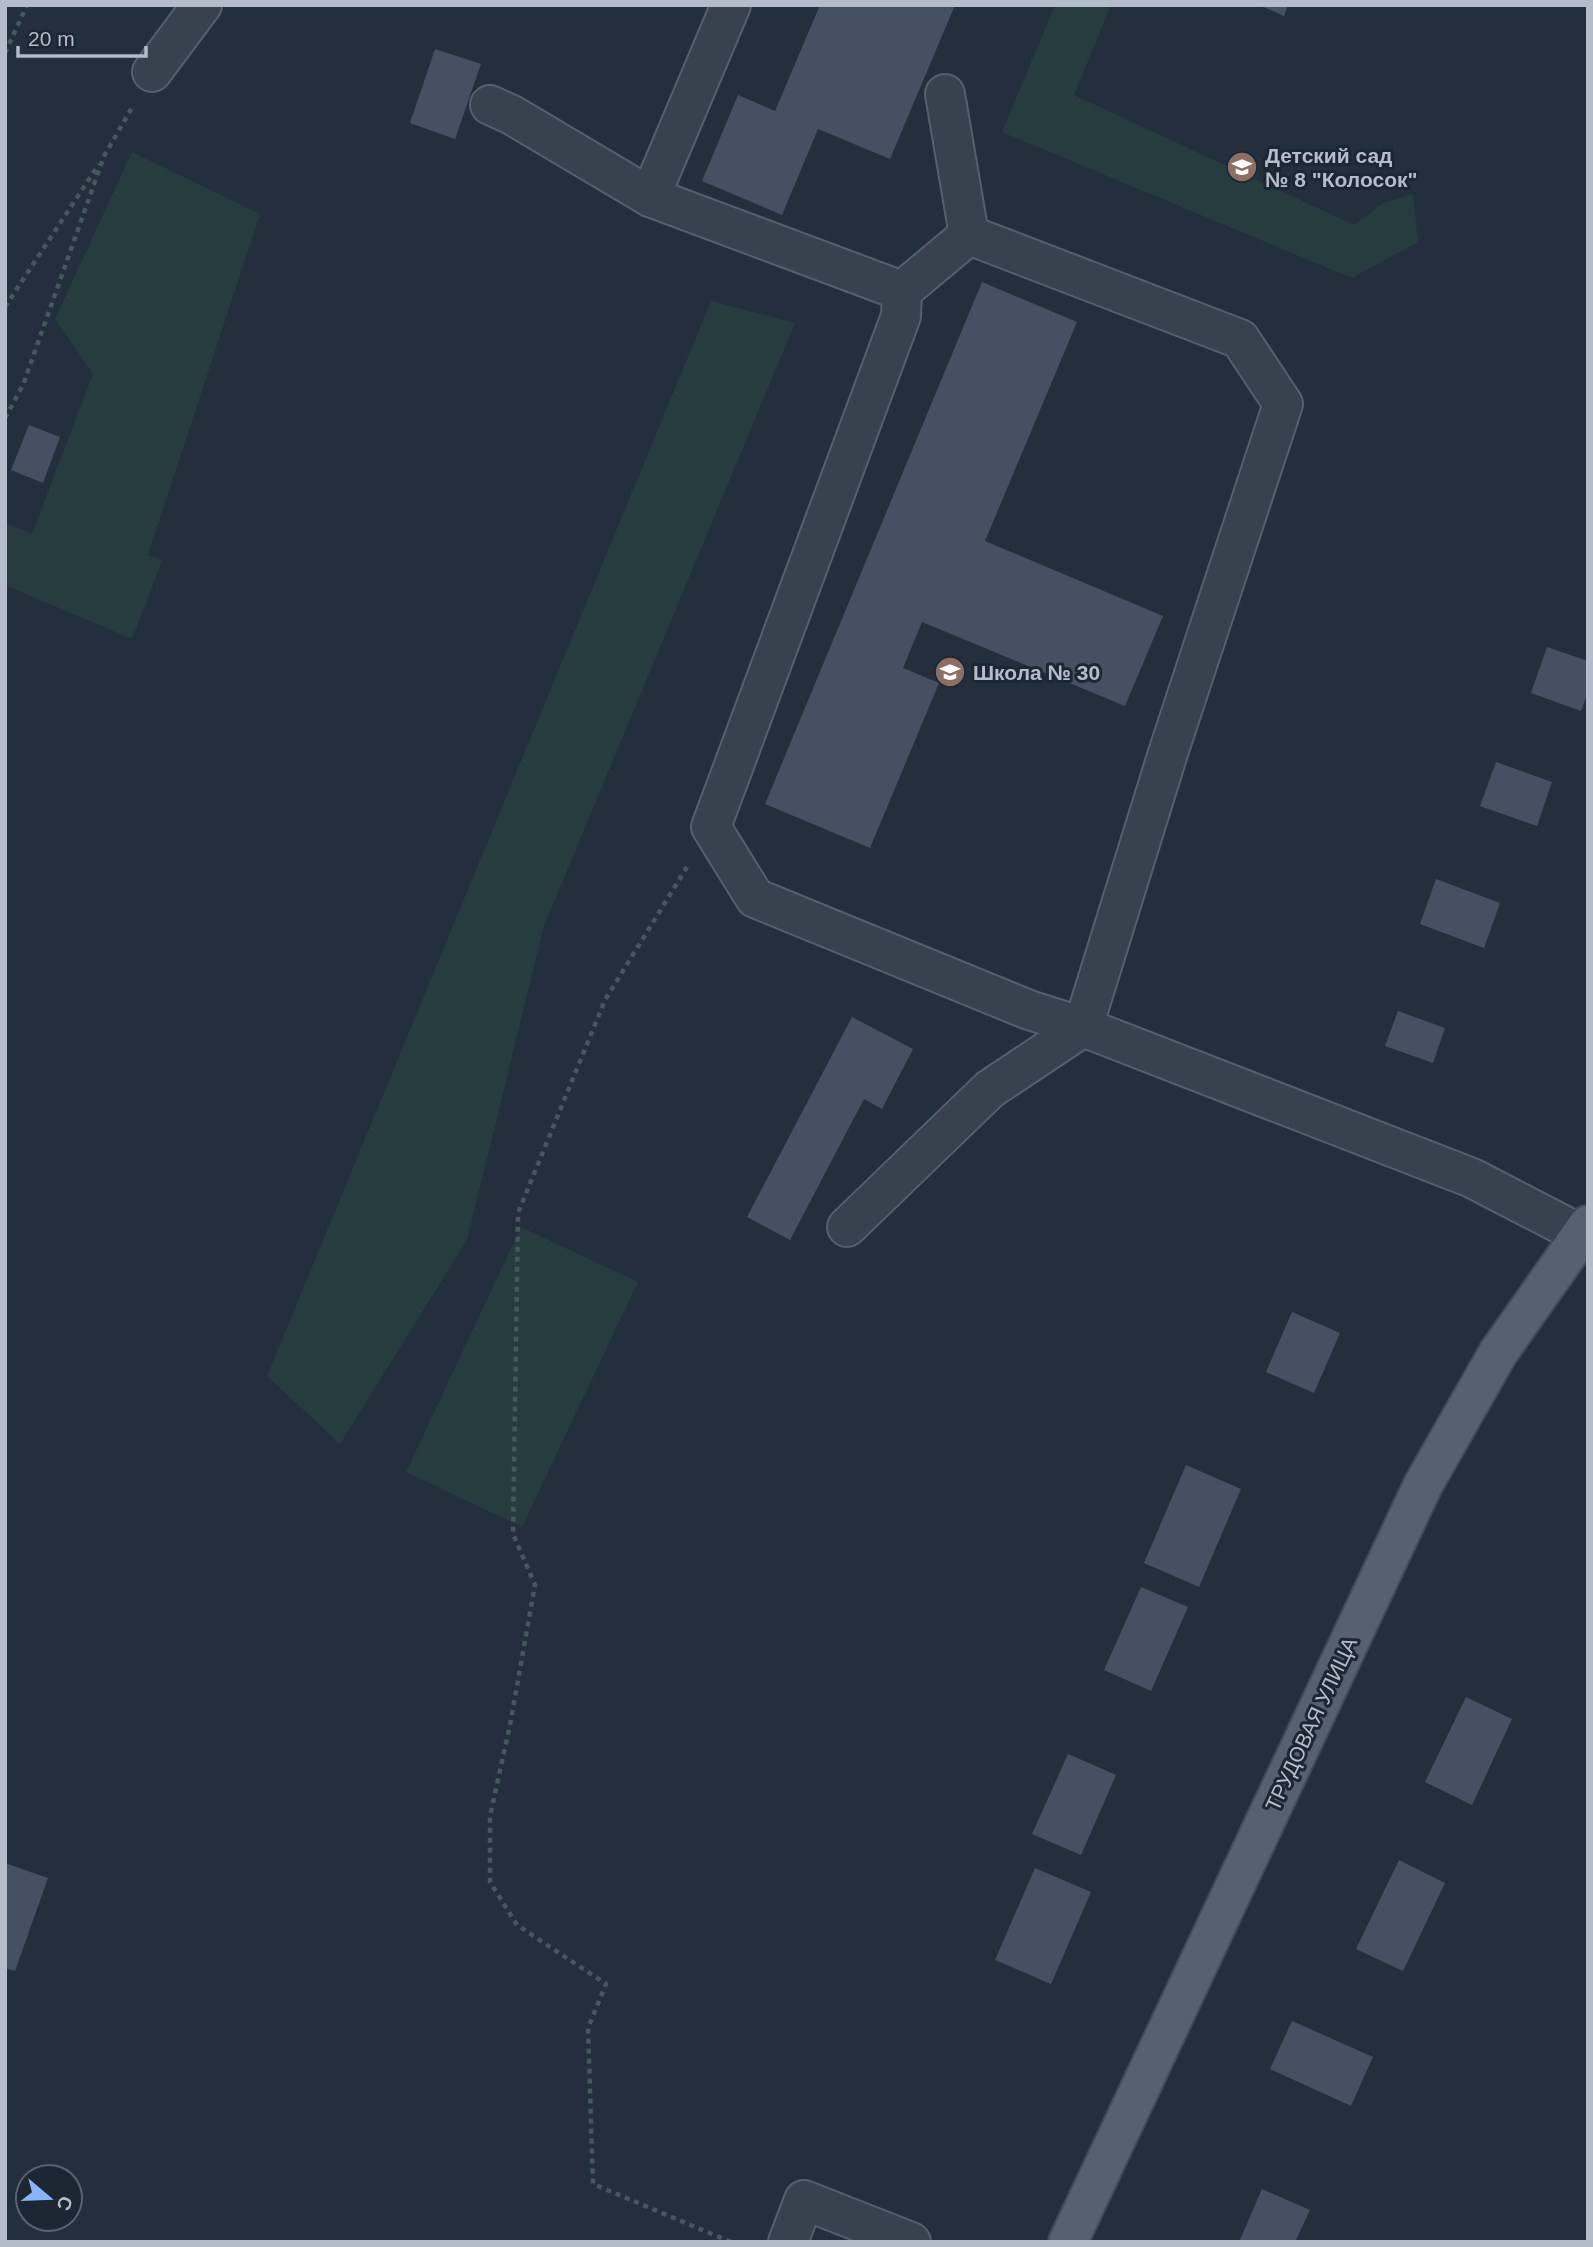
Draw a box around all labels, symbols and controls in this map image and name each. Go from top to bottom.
scale bar [18,14,145,58]
text: 20 m [28,27,75,50]
place label: Детский сад № 8 "Колосок" [1265,144,1417,191]
school or university icon: Детский сад № 8 "Колосок" [1225,150,1259,184]
school or university icon: Школа № 30 [933,655,967,689]
place label: Школа № 30 [973,661,1100,684]
street label: ТРУДОВАЯ УЛИЦА [1261,1634,1361,1814]
north arrow [14,2163,84,2233]
text: С [52,2193,77,2214]

